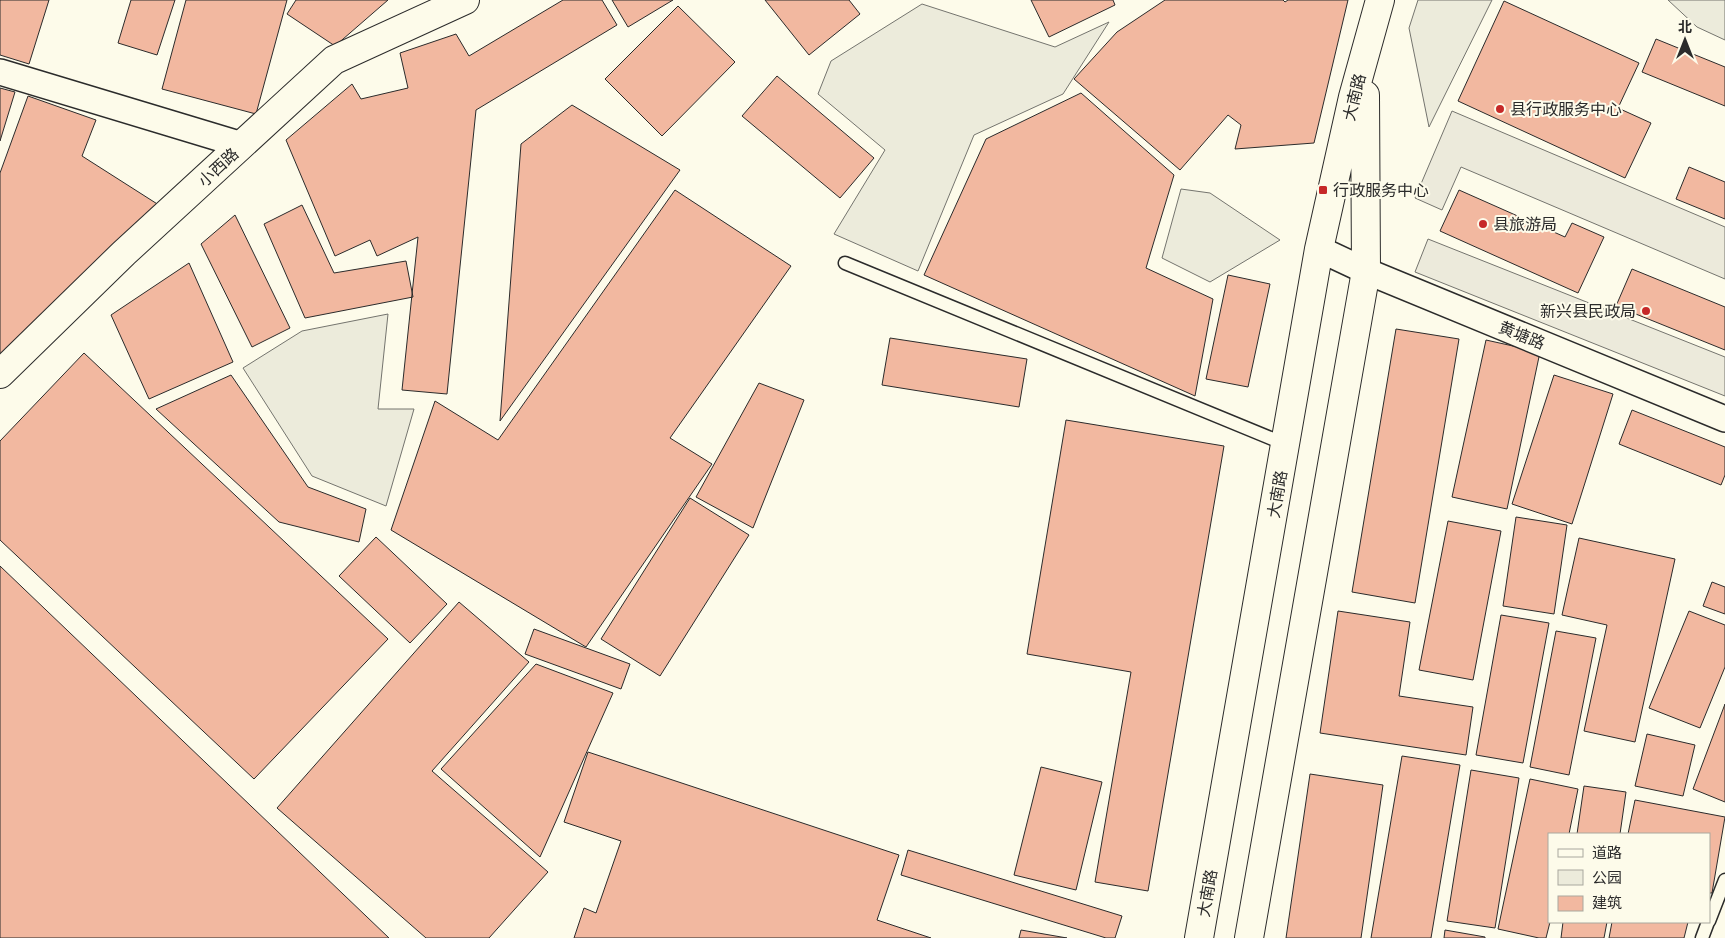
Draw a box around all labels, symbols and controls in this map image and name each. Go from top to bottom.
north arrow [1660,15,1710,65]
text: 北 [1678,18,1692,35]
street label: 大南路 [1338,71,1369,122]
place label: 县行政服务中心 [1510,99,1622,118]
marker: 县行政服务中心 [1494,103,1506,115]
street label: 小西路 [194,143,242,190]
place label: 行政服务中心 [1333,180,1429,199]
marker: 行政服务中心 [1317,184,1329,196]
place label: 县旅游局 [1493,214,1557,233]
marker: 县旅游局 [1477,218,1489,230]
place label: 新兴县民政局 [1540,301,1636,320]
marker: 新兴县民政局 [1640,305,1652,317]
street label: 黄塘路 [1496,317,1548,352]
street label: 大南路 [1263,469,1290,519]
legend [1548,833,1710,923]
text: 道路 [1592,843,1622,861]
street label: 大南路 [1193,868,1220,918]
text: 公园 [1592,868,1622,886]
text: 建筑 [1592,893,1622,911]

